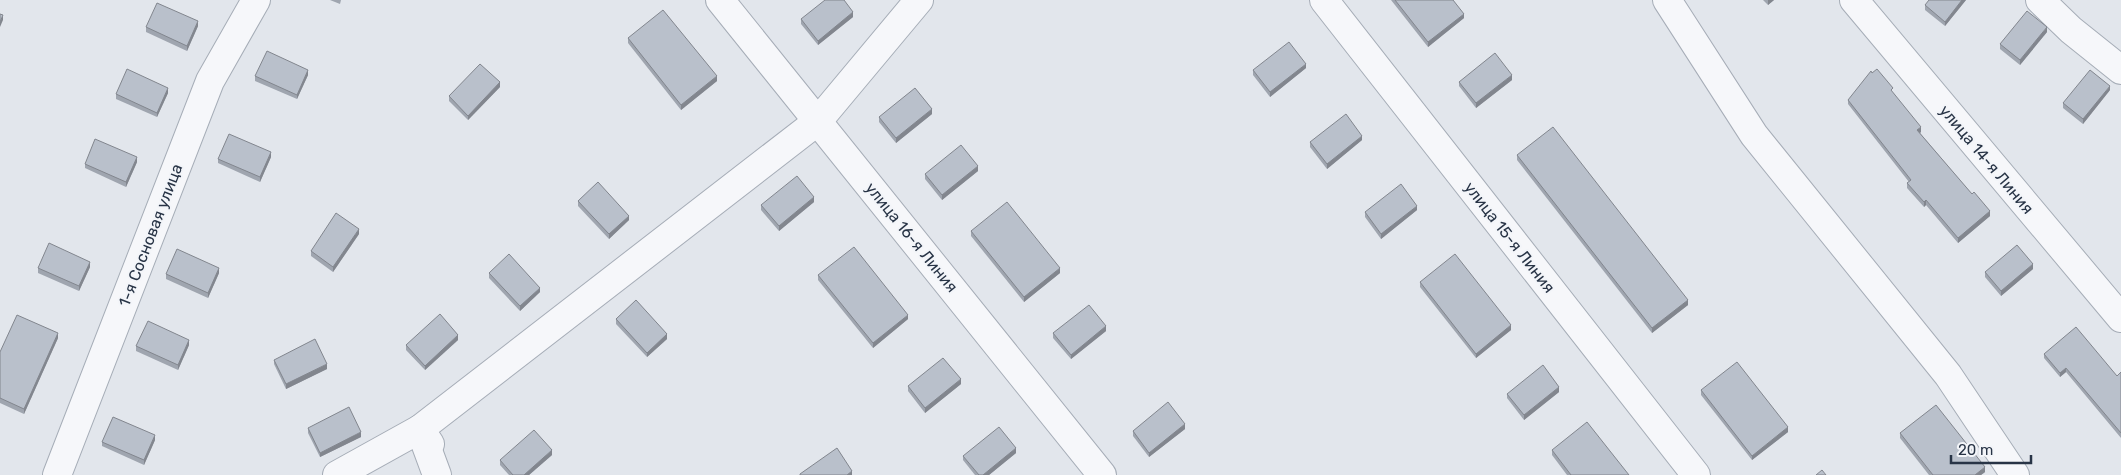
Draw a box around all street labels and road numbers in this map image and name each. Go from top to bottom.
street label: улица 14-я Линия [1936,101,2038,218]
street label: 1-я Сосновая улица [114,161,186,309]
street label: улица 16-я Линия [861,178,962,296]
street label: улица 15-я Линия [1460,178,1559,297]

